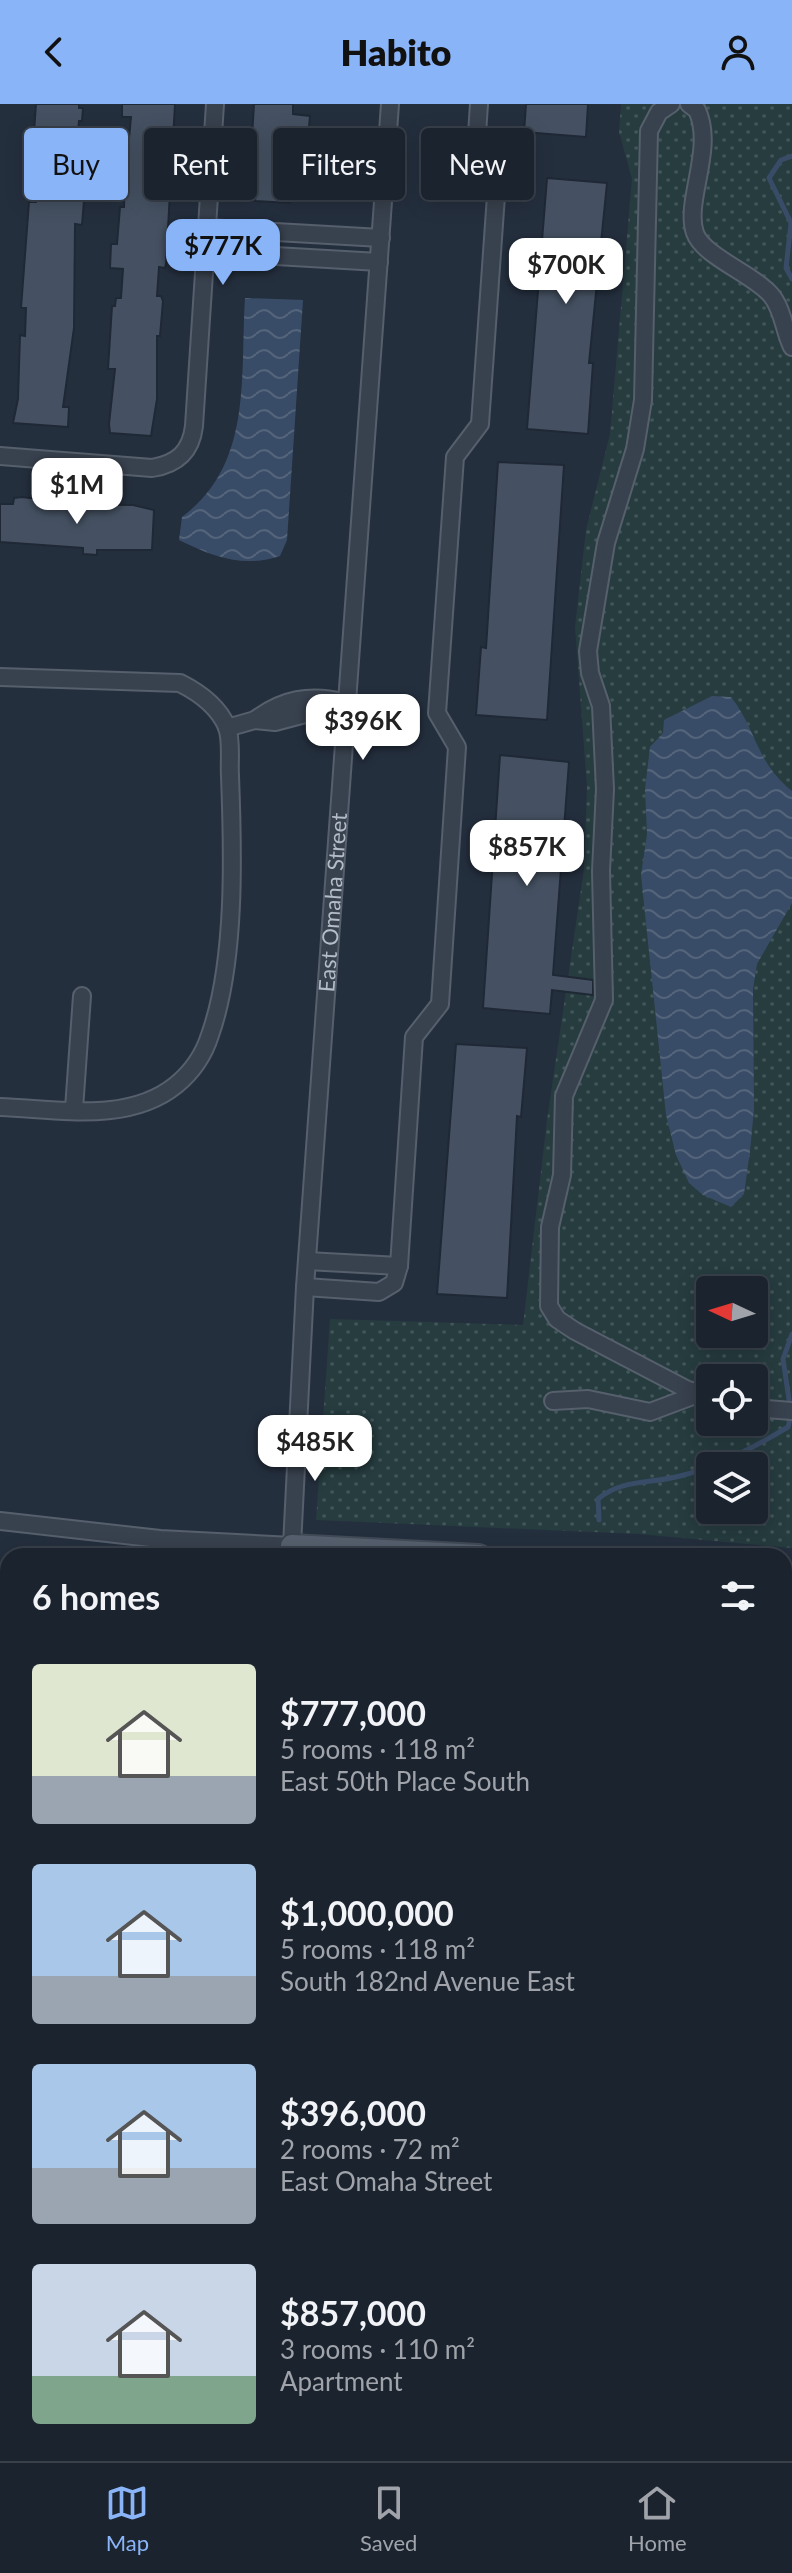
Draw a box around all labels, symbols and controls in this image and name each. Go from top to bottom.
icon: back [32,30,76,74]
text: Habito [340,30,452,74]
icon: person [716,30,760,74]
chip: Buy [24,128,128,200]
chip: Rent [144,128,257,200]
chip: Filters [273,128,405,200]
chip: New [421,128,534,200]
pin: $777K [167,219,279,287]
text: $777K [184,229,262,261]
pin: $700K [510,238,622,306]
text: $700K [527,248,605,280]
pin: $1M [38,458,116,526]
text: $1M [50,468,104,500]
pin: $396K [307,694,419,762]
text: $396K [324,704,402,736]
street label: East Omaha Street [312,812,352,993]
pin: $857K [471,820,583,888]
text: $857K [488,830,566,862]
north arrow [696,1276,768,1348]
map controls [696,1276,768,1524]
button: locate [696,1364,768,1436]
pin: $485K [259,1415,371,1483]
text: $485K [276,1425,354,1457]
button: layers [696,1452,768,1524]
icon: filters [716,1574,760,1618]
text: 6 homes [32,1576,160,1617]
text: $777,000 [280,1692,426,1733]
icon: home [96,1696,192,1792]
text: 5 rooms · 118 m² [280,1733,475,1765]
text: East 50th Place South [280,1765,530,1797]
text: $1,000,000 [280,1892,454,1933]
icon: home [96,1896,192,1992]
text: 5 rooms · 118 m² [280,1933,475,1965]
text: South 182nd Avenue East [280,1965,575,1997]
text: $396,000 [280,2092,426,2133]
icon: home [96,2096,192,2192]
text: 2 rooms · 72 m² [280,2133,460,2165]
text: East Omaha Street [280,2165,492,2197]
text: $857,000 [280,2292,426,2333]
icon: home [96,2296,192,2392]
text: 3 rooms · 110 m² [280,2333,475,2365]
text: Apartment [280,2365,403,2397]
tab: Map [105,2481,149,2556]
tab: Saved [360,2481,417,2556]
tab: Home [628,2481,687,2556]

